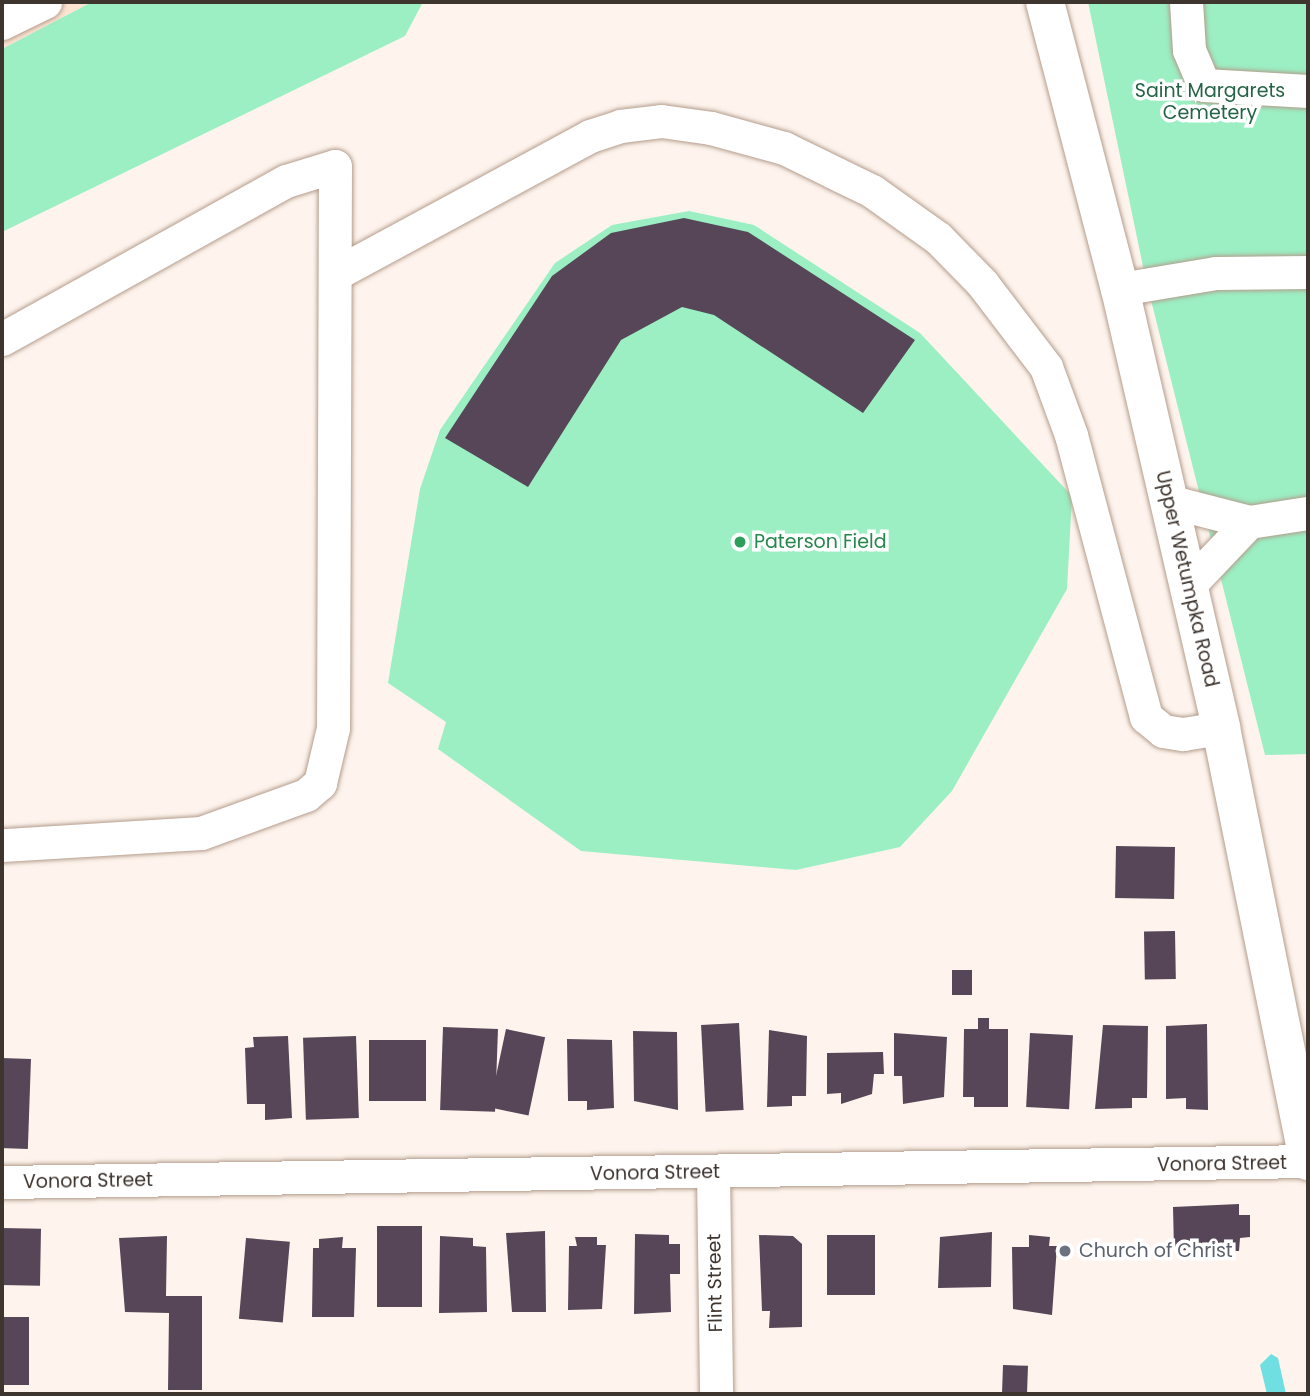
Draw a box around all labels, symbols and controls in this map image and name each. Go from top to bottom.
park label: Saint Margarets Cemetery [1135,80,1285,124]
street label: Upper Wetumpka Road [1151,469,1223,689]
place label: Paterson Field [754,531,886,553]
marker: Paterson Field [732,534,748,550]
street label: Vonora Street [1157,1151,1287,1177]
street label: Vonora Street [590,1160,720,1186]
street label: Vonora Street [23,1168,153,1194]
street label: Flint Street [703,1233,727,1333]
place label: Church of Christ [1079,1240,1233,1262]
marker: Church of Christ [1057,1243,1073,1259]

